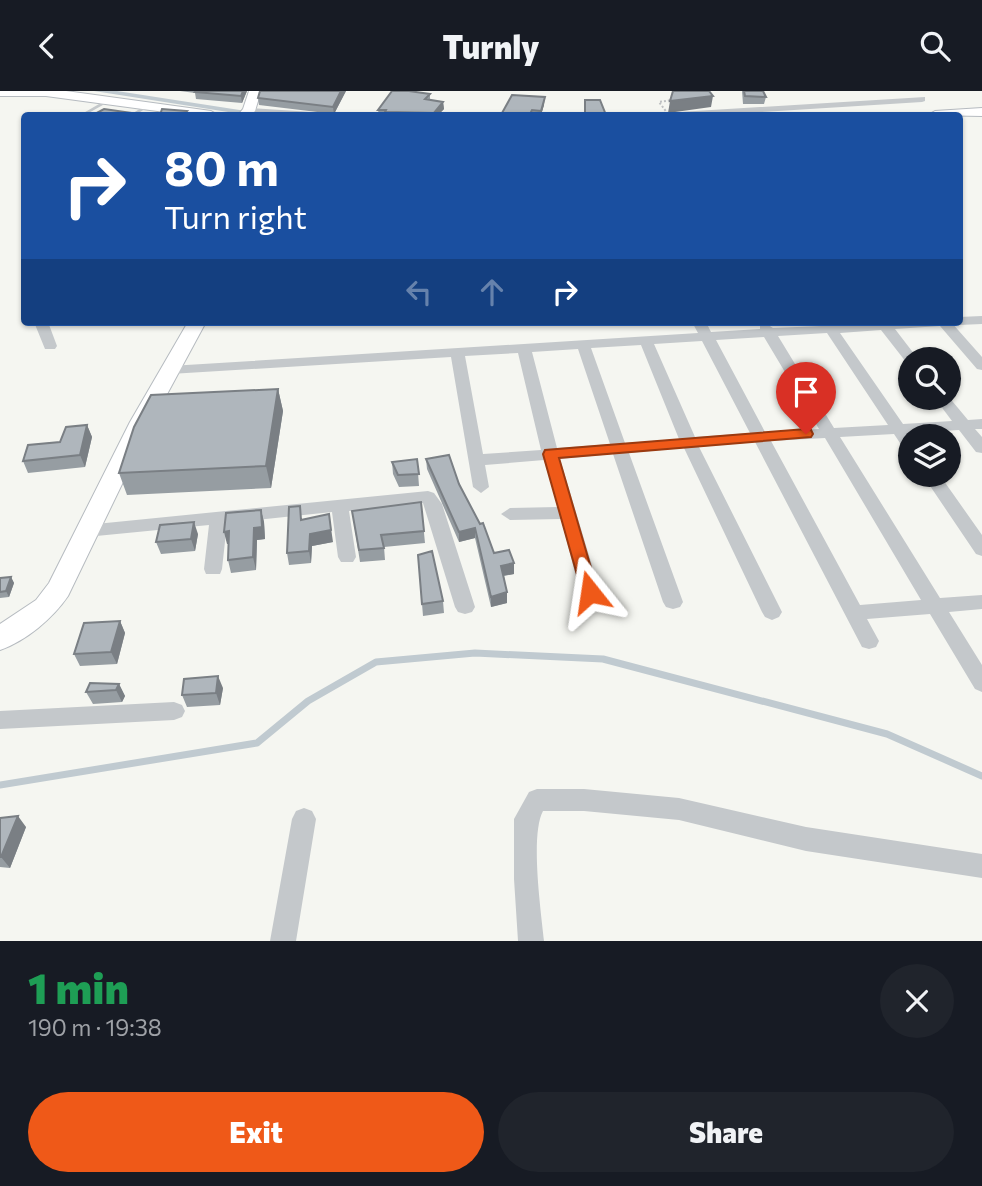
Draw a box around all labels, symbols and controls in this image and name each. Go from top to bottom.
text: Turnly [443,26,539,66]
icon: back [28,27,66,65]
icon: search [916,27,954,65]
text: 80 m [164,136,279,196]
icon: right [49,140,140,231]
text: Turn right [164,196,307,236]
icon: left [400,273,438,311]
icon: ahead [473,273,511,311]
icon: right [546,273,584,311]
map controls [898,347,961,487]
button: search [898,347,961,410]
pin [776,362,836,434]
icon: arrive [787,373,825,411]
button: layers [898,424,961,487]
position arrow [553,555,627,629]
text: 1 min [28,961,129,1013]
button: close [880,964,954,1038]
text: 190 m · 19:38 [28,1013,162,1041]
button: Exit [28,1092,484,1172]
button: Share [498,1092,954,1172]

